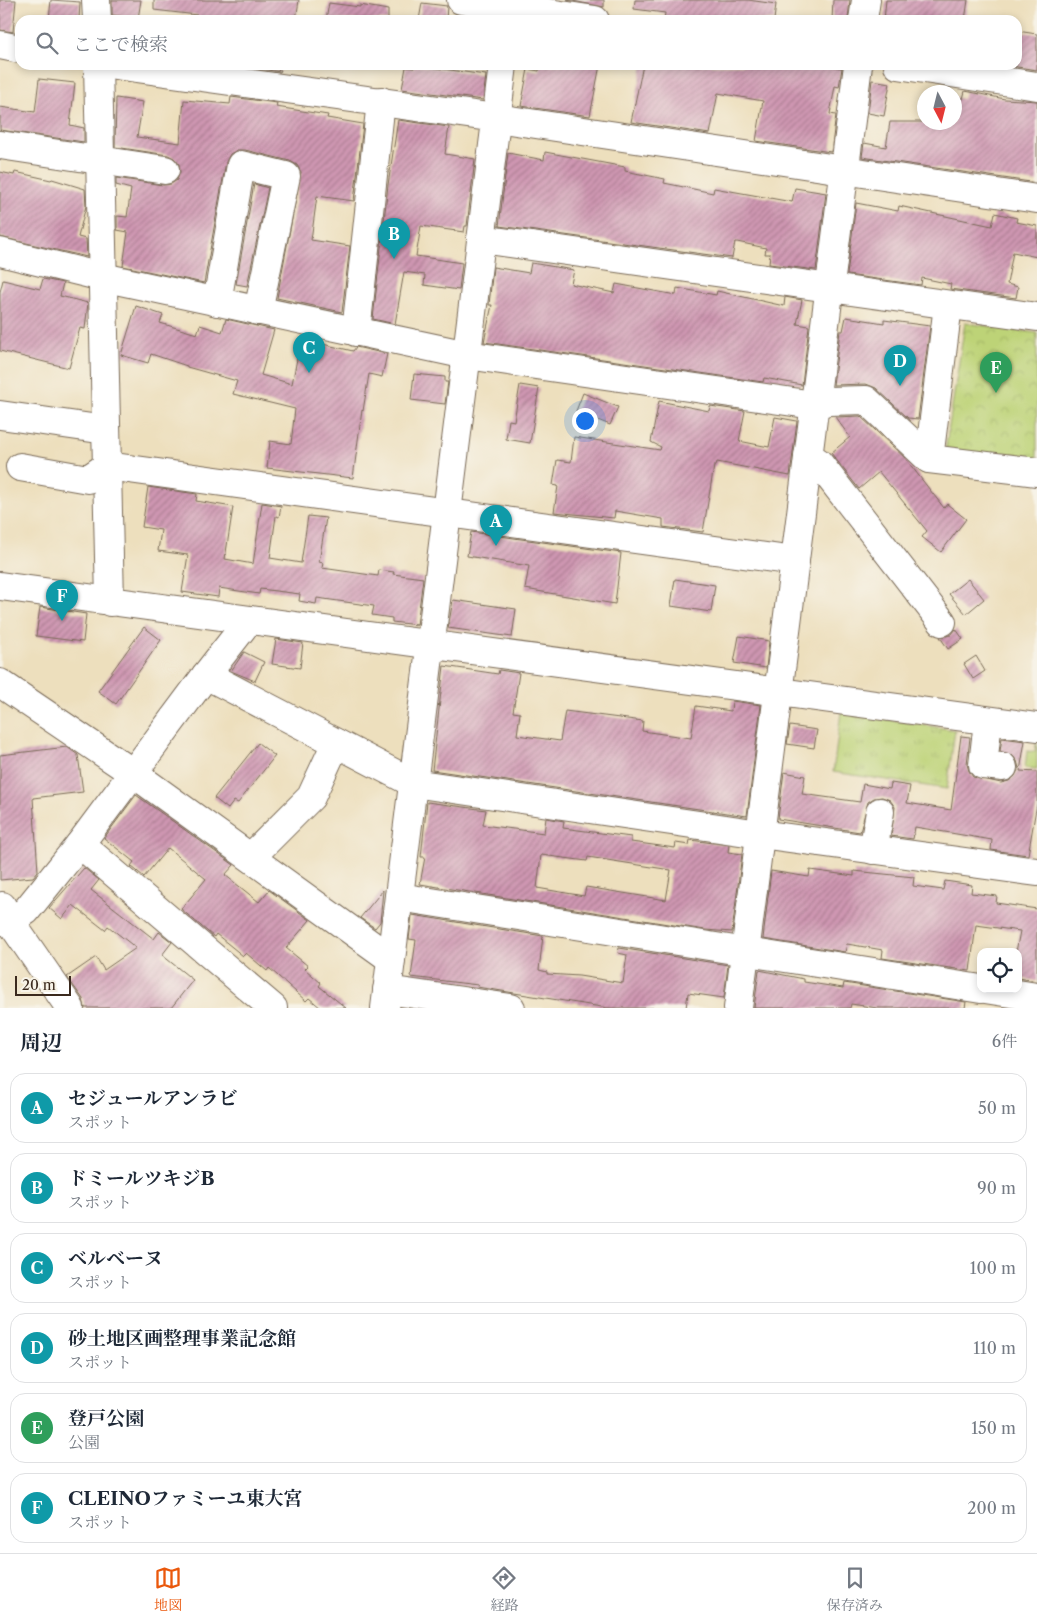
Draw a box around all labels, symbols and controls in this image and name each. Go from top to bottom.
search box [15,15,1022,70]
icon: search [33,29,61,57]
text: ここで検索 [73,33,168,56]
north arrow [917,85,962,130]
pin: B [378,218,410,259]
pin: C [293,332,325,373]
pin: D [884,345,916,386]
pin: E [980,352,1012,393]
your location [572,408,598,434]
pin: A [480,505,512,546]
pin: F [46,580,78,621]
map controls [977,948,1022,993]
button: locate [977,948,1022,993]
scale bar [15,973,71,996]
text: 20 m [22,976,56,994]
text: 周辺 [20,1030,62,1055]
text: 6件 [992,1031,1017,1051]
text: セジュールアンラビ [68,1087,237,1110]
text: A [31,1098,43,1118]
text: 50 m [978,1098,1016,1118]
text: スポット [68,1112,132,1132]
text: ドミールツキジB [68,1167,215,1190]
text: B [31,1178,43,1198]
text: 90 m [977,1178,1016,1198]
text: スポット [68,1192,132,1212]
text: ベルベーヌ [68,1247,163,1270]
text: C [31,1258,43,1278]
text: 100 m [970,1258,1016,1278]
text: スポット [68,1272,132,1292]
text: 砂土地区画整理事業記念館 [68,1327,296,1350]
text: D [30,1338,44,1358]
text: 110 m [973,1338,1016,1358]
text: スポット [68,1352,132,1372]
text: 登戸公園 [68,1407,144,1430]
text: E [31,1418,43,1438]
text: 150 m [971,1418,1016,1438]
text: 公園 [68,1432,100,1452]
text: CLEINOファミーユ東大宮 [68,1487,302,1510]
text: F [32,1498,42,1518]
text: 200 m [967,1498,1016,1518]
text: スポット [68,1512,132,1532]
tab: 地図 [154,1564,182,1614]
tab: 経路 [490,1564,518,1614]
tab: 保存済み [827,1564,883,1614]

